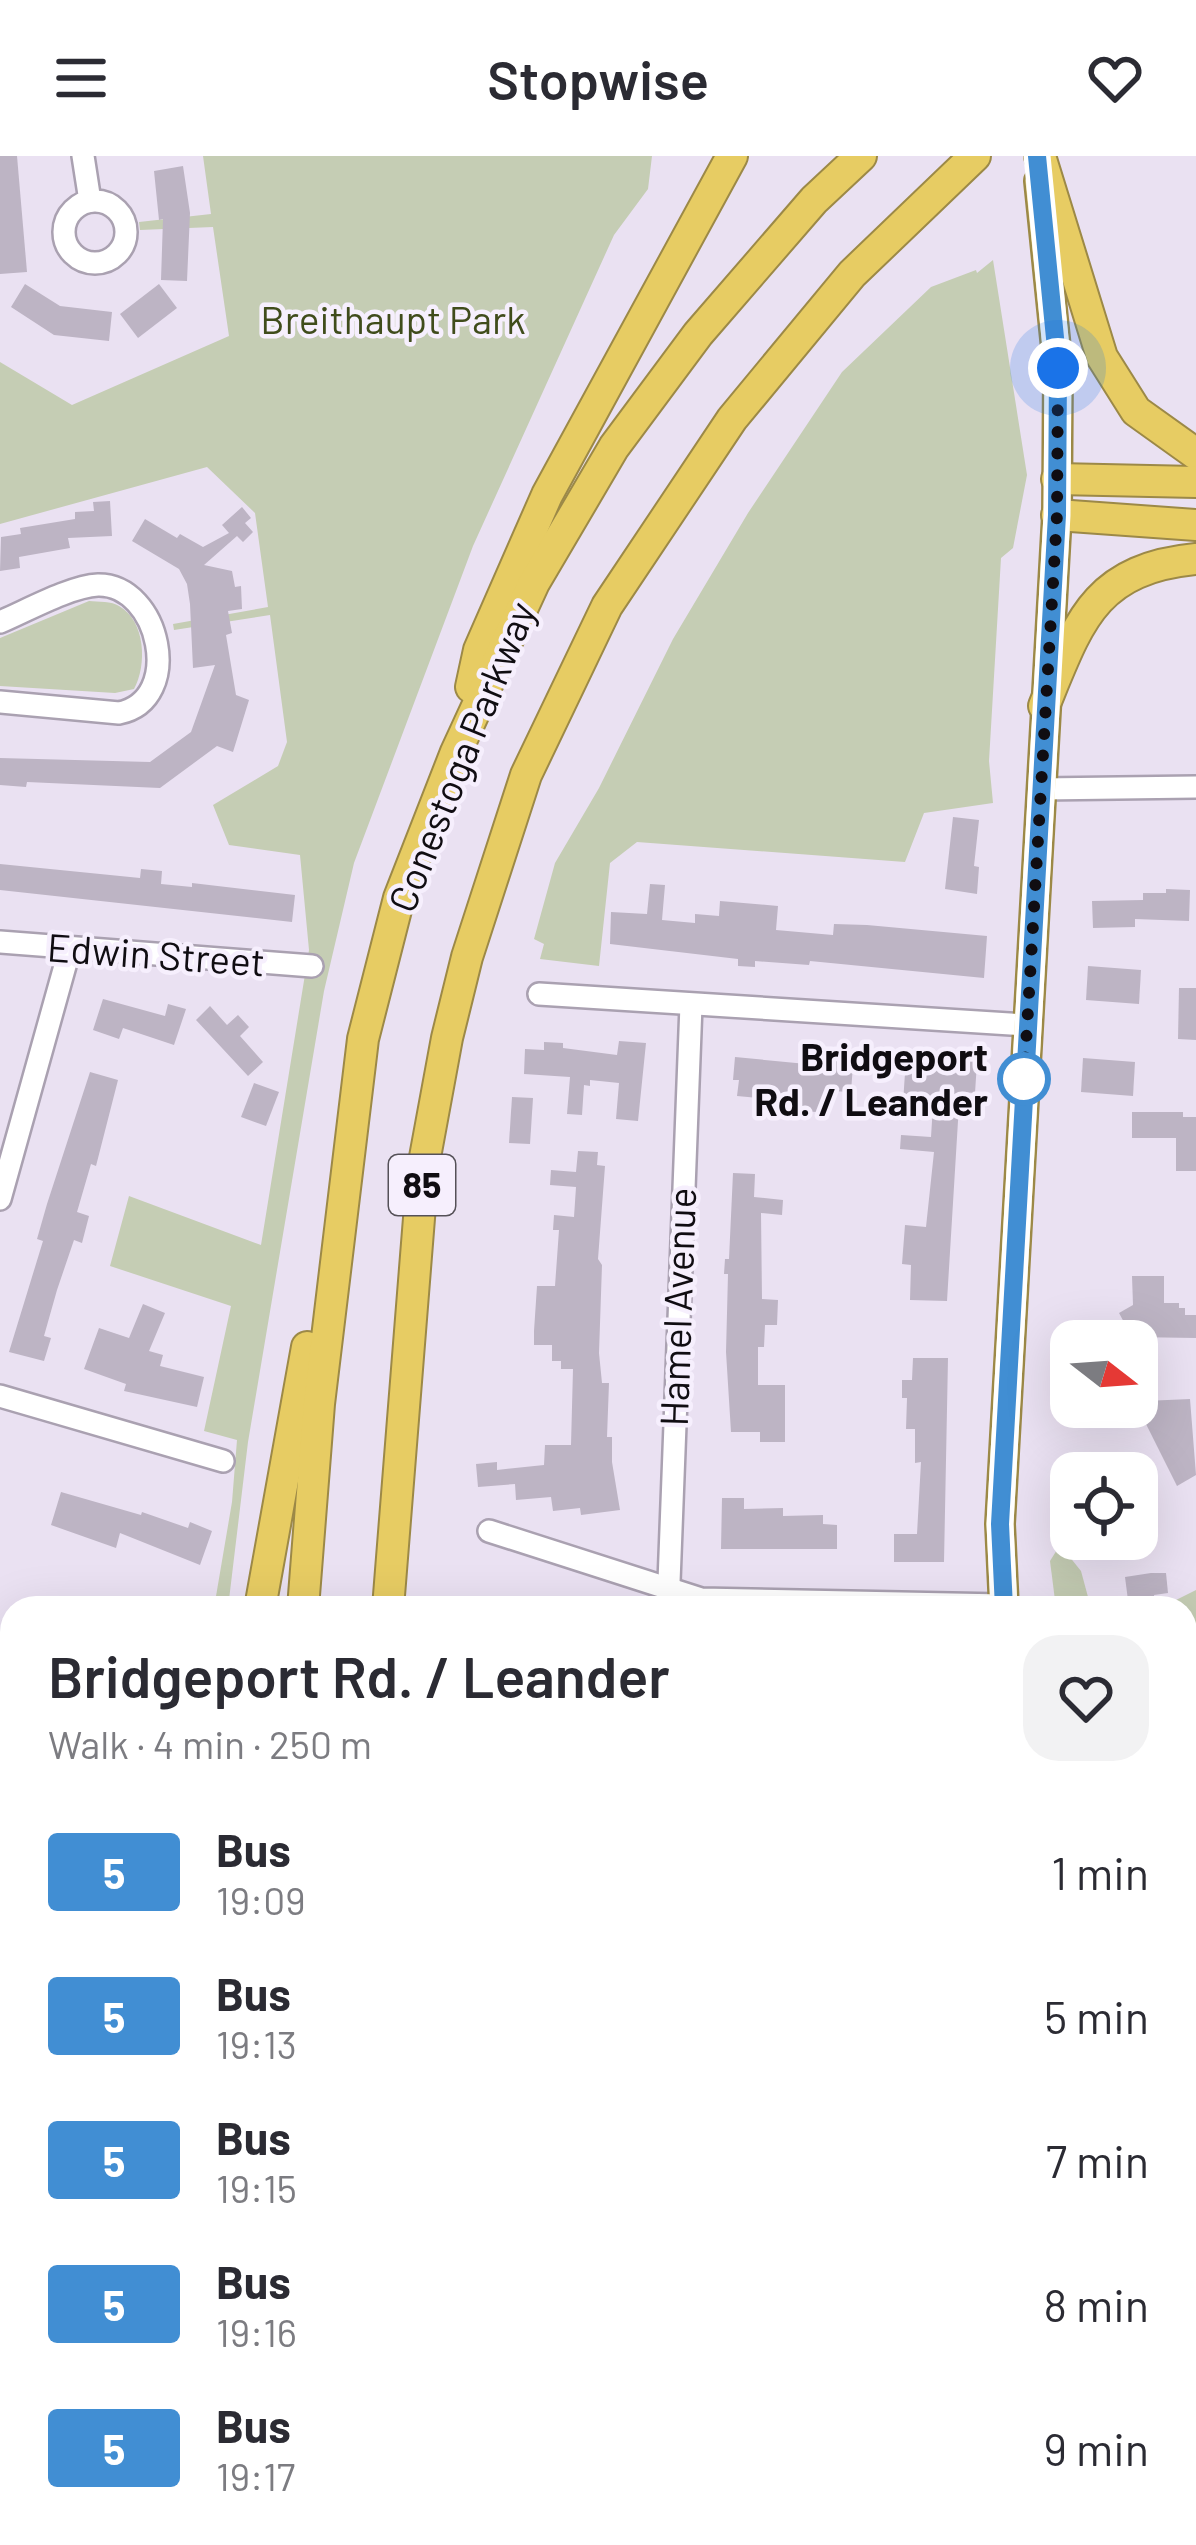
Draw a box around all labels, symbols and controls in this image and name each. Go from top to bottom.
icon: menu [48,45,114,111]
icon: heart [1082,45,1148,111]
text: Stopwise [487,46,709,111]
park label: Breithaupt Park [260,295,526,342]
your location [1028,338,1088,398]
street label: Conestoga Parkway [377,595,544,918]
street label: Edwin Street [46,922,267,985]
place label: Bridgeport Rd. / Leander [754,1032,988,1124]
marker: Bridgeport Rd. / Leander [999,1054,1049,1104]
road number: 85 [389,1155,455,1215]
street label: Hamel Avenue [649,1187,704,1427]
north arrow [1050,1320,1158,1428]
map controls [1050,1320,1158,1560]
button: locate [1050,1452,1158,1560]
button: heart [1023,1635,1149,1761]
text: Bridgeport Rd. / Leander [48,1641,670,1709]
text: Walk · 4 min · 250 m [48,1720,372,1767]
text: Bus [216,1822,291,1876]
text: 1 min [1051,1845,1149,1899]
text: 5 [103,1847,125,1897]
text: 19:09 [216,1876,306,1923]
text: Bus [216,1966,291,2020]
text: 5 min [1044,1989,1149,2043]
text: 5 [103,1991,125,2041]
text: 19:13 [216,2020,297,2067]
text: Bus [216,2110,291,2164]
text: 7 min [1046,2133,1149,2187]
text: 5 [103,2135,125,2185]
text: 19:15 [216,2164,297,2211]
text: Bus [216,2254,291,2308]
text: 8 min [1044,2277,1149,2331]
text: 5 [103,2279,125,2329]
text: 19:16 [216,2308,297,2355]
text: Bus [216,2398,291,2452]
text: 9 min [1044,2421,1149,2475]
text: 5 [103,2423,125,2473]
text: 19:17 [216,2452,295,2499]

